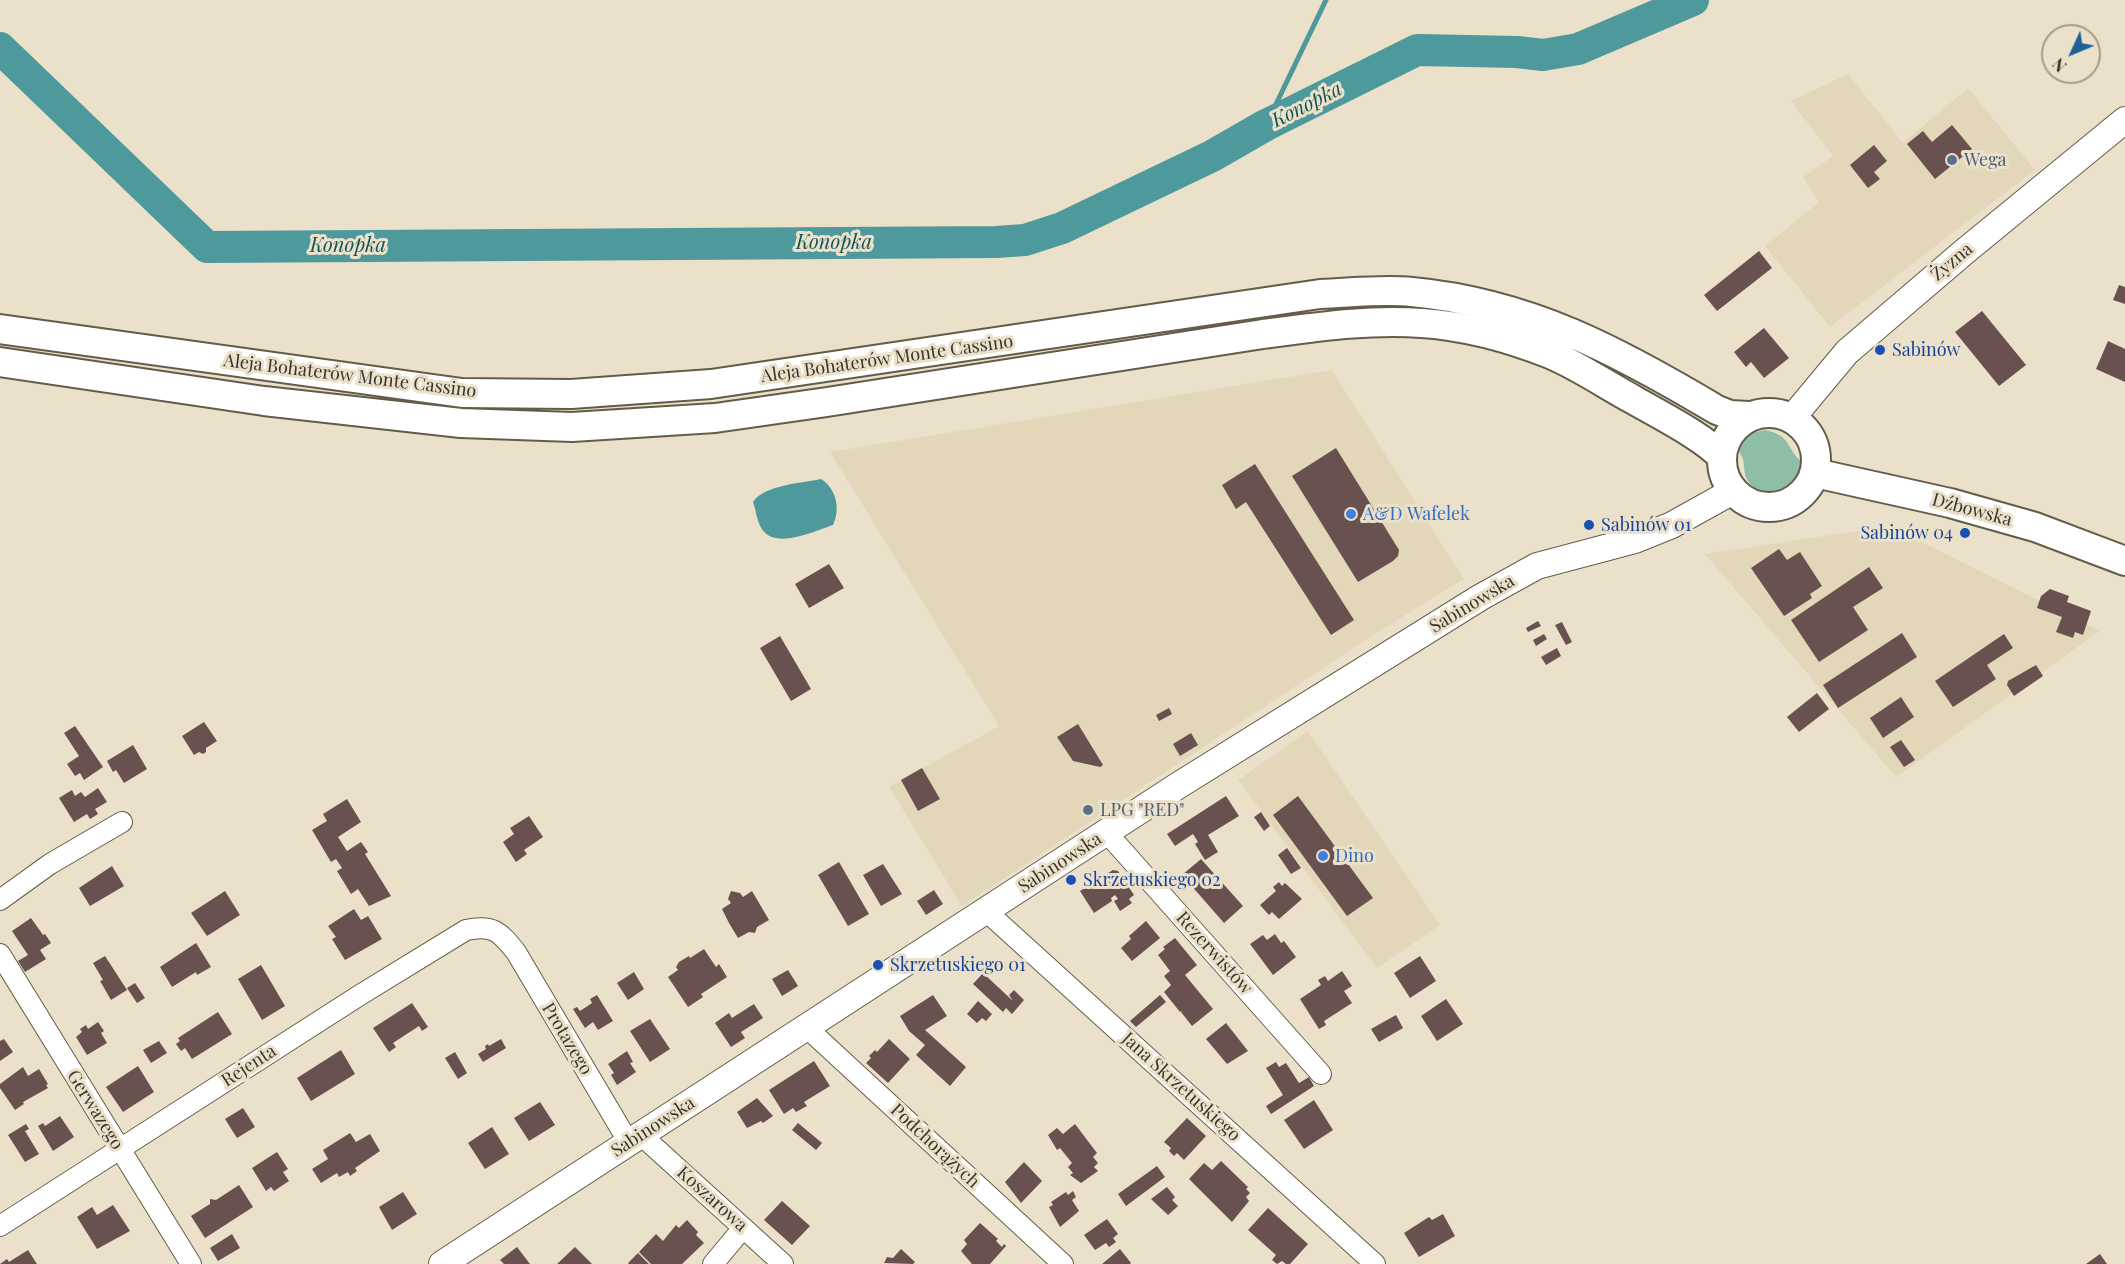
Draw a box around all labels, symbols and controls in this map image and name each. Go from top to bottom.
north arrow [2041,24,2101,84]
text: N [2048,54,2071,77]
water label: Konopka [1268,77,1346,133]
place label: Wega [1964,149,2006,171]
marker: Wega [1945,153,1959,167]
water label: Konopka [796,231,872,255]
water label: Konopka [310,234,386,258]
street label: Żyzna [1927,238,1977,286]
street label: Aleja Bohaterów Monte Cassino [759,331,1015,387]
place label: Sabinów [1892,339,1960,361]
marker: Sabinów [1873,343,1887,357]
street label: Aleja Bohaterów Monte Cassino [222,350,478,402]
street label: Dźbowska [1930,489,2014,531]
place label: A&D Wafelek [1363,503,1470,525]
marker: A&D Wafelek [1344,507,1358,521]
place label: Sabinów 01 [1601,514,1691,536]
marker: Sabinów 01 [1582,518,1596,532]
place label: Sabinów 04 [1860,522,1953,544]
marker: Sabinów 04 [1958,526,1972,540]
street label: Sabinowska [1426,570,1518,638]
place label: LPG "RED" [1100,799,1185,821]
marker: LPG "RED" [1081,803,1095,817]
street label: Sabinowska [1014,828,1106,898]
place label: Dino [1335,845,1374,867]
marker: Dino [1316,849,1330,863]
place label: Skrzetuskiego 02 [1083,869,1221,891]
marker: Skrzetuskiego 02 [1064,873,1078,887]
street label: Rezerwistów [1171,907,1257,999]
place label: Skrzetuskiego 01 [890,954,1026,976]
marker: Skrzetuskiego 01 [871,958,885,972]
street label: Protazego [537,999,597,1079]
street label: Jana Skrzetuskiego [1117,1028,1245,1146]
street label: Rejenta [218,1040,280,1092]
street label: Gerwazego [62,1066,128,1154]
street label: Sabinowska [607,1092,699,1162]
street label: Podchorążych [886,1099,984,1193]
street label: Koszarowa [672,1162,752,1236]

